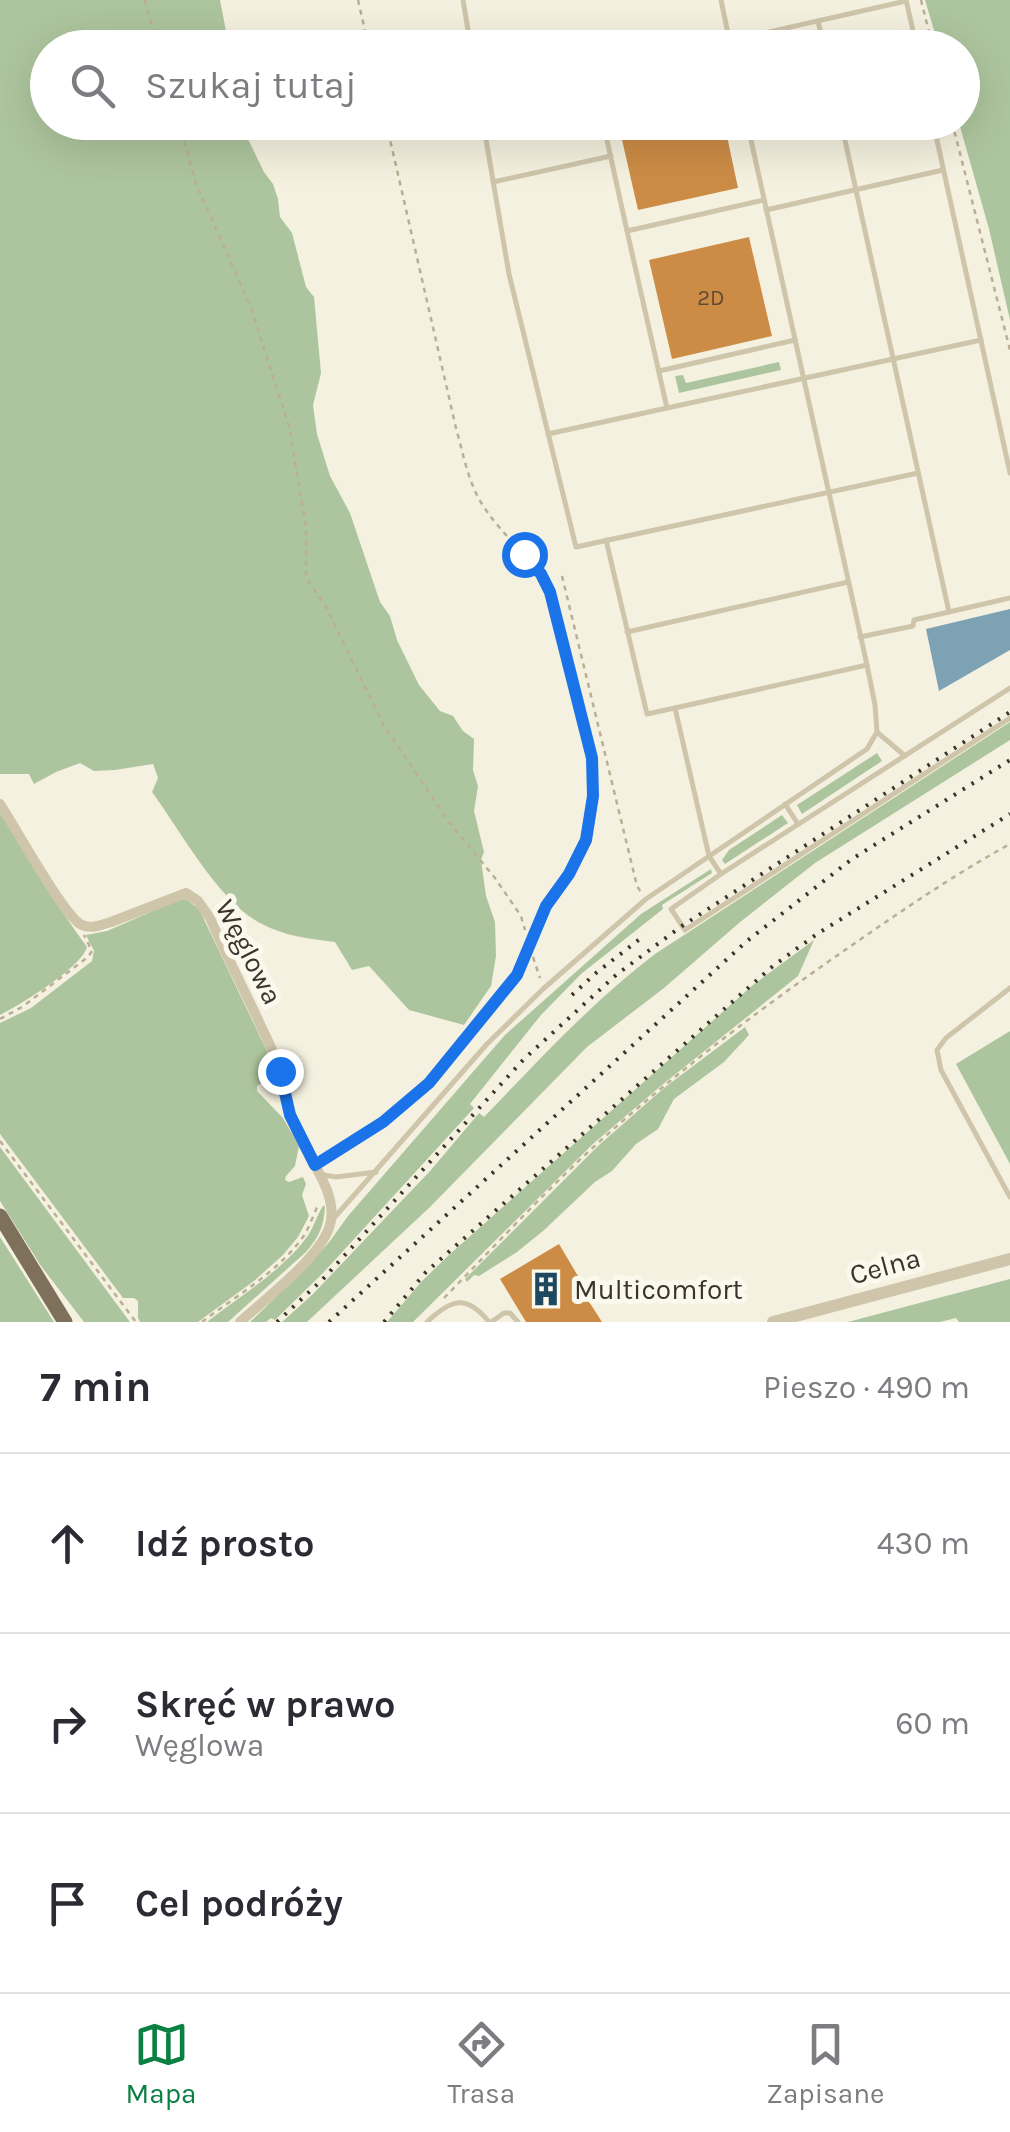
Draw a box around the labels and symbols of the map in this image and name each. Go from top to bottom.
house number: 2D [697,285,725,311]
route start [502,532,548,578]
street label: Węglowa [209,894,289,1010]
route end [258,1049,304,1095]
street label: Celna [846,1241,924,1291]
building icon: Multicomfort [527,1270,565,1308]
place label: Multicomfort [574,1273,743,1306]

